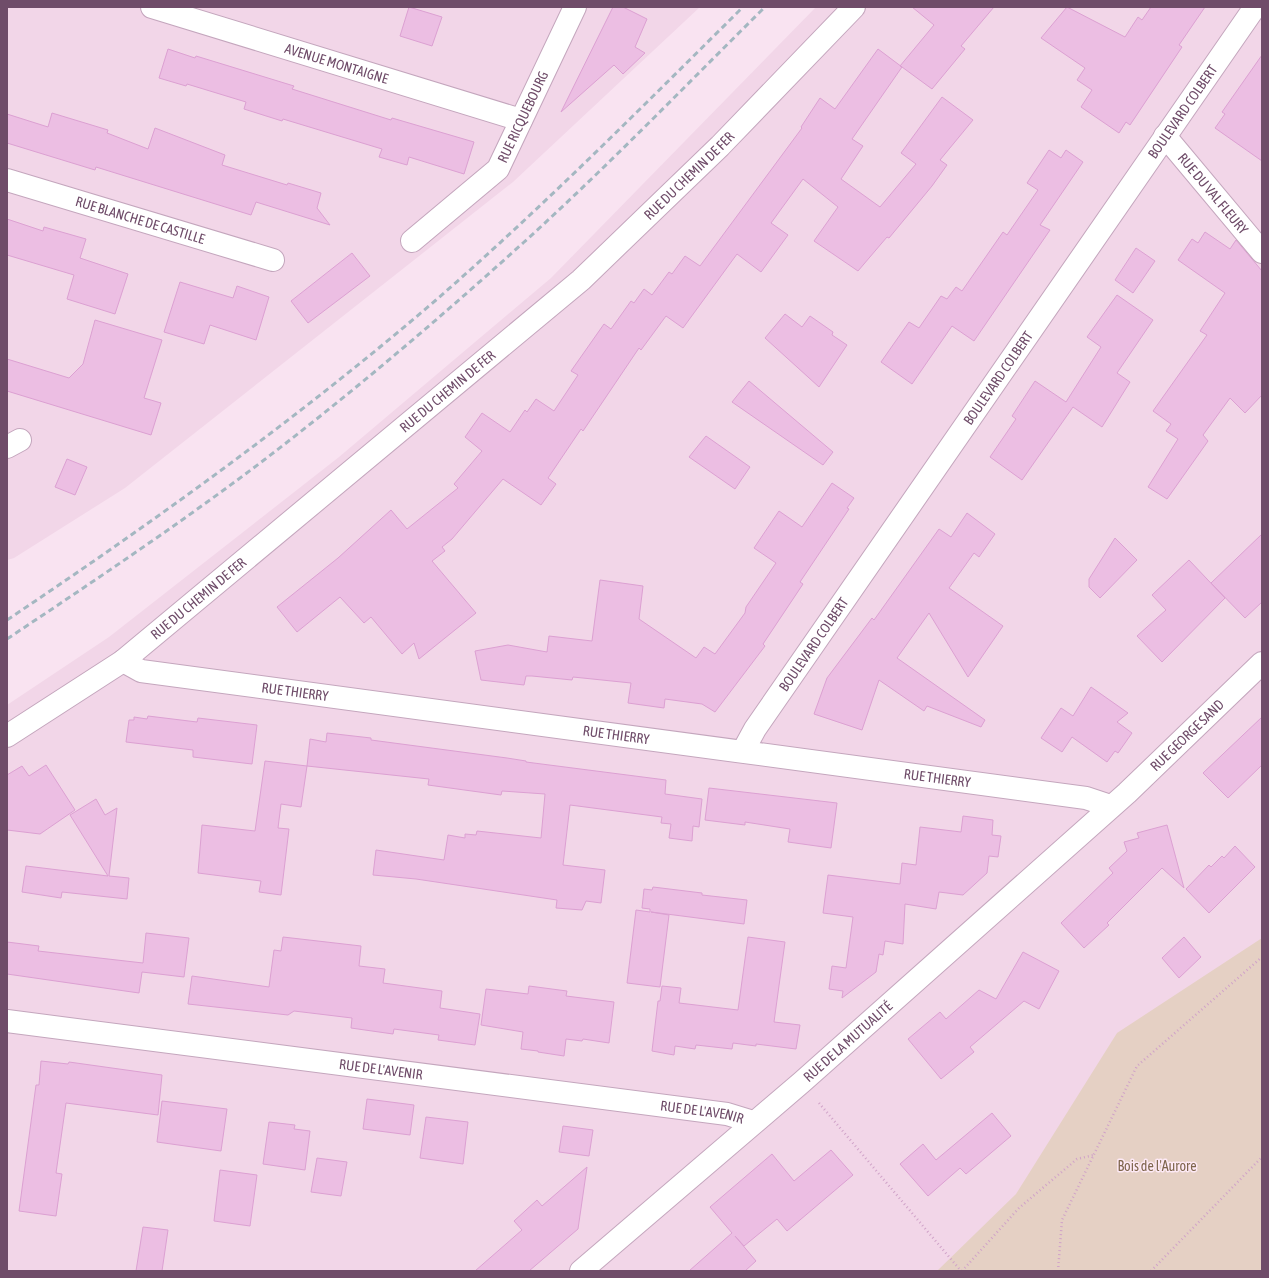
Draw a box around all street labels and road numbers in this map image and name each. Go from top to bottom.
street label: AVENUE MONTAIGNE [283,40,390,87]
street label: BOULEVARD COLBERT [1145,62,1220,161]
street label: RUE RICQUEBOURG [494,68,551,165]
street label: RUE DU CHEMIN DE FER [641,128,737,223]
street label: RUE DU VAL FLEURY [1175,150,1252,238]
street label: RUE BLANCHE DE CASTILLE [74,193,207,247]
street label: BOULEVARD COLBERT [960,328,1036,428]
street label: RUE DU CHEMIN DE FER [396,347,498,435]
street label: RUE DU CHEMIN DE FER [147,554,249,643]
street label: BOULEVARD COLBERT [776,595,852,694]
street label: RUE THIERRY [261,679,330,704]
street label: RUE GEORGE SAND [1147,696,1227,774]
street label: RUE THIERRY [582,722,651,747]
street label: RUE THIERRY [903,766,972,791]
street label: RUE DE LA MUTUALITÉ [800,998,895,1085]
street label: RUE DE L'AVENIR [338,1056,424,1083]
street label: RUE DE L'AVENIR [659,1097,746,1127]

